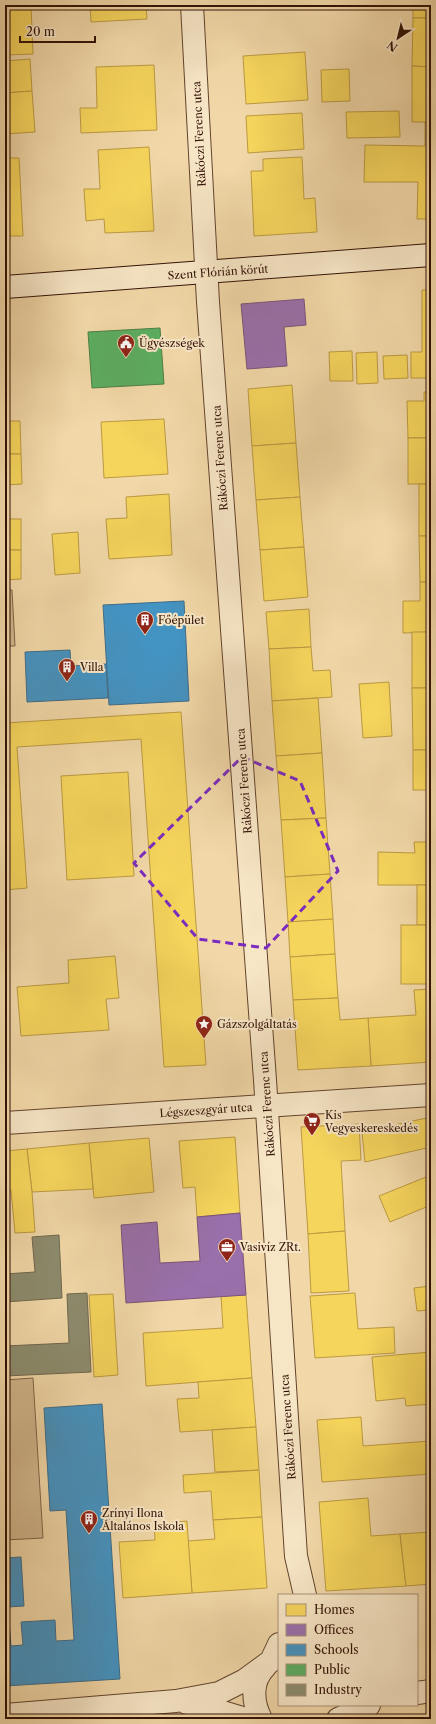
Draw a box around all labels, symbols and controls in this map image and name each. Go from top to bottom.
scale bar [20,18,95,44]
north arrow [378,18,418,58]
text: 20 m [26,24,55,39]
text: N [384,37,400,55]
street label: Rákóczi Ferenc utca [189,81,209,187]
street label: Szent Flórián körút [167,262,269,282]
public building icon: Ügyészségek [116,333,136,358]
place label: Ügyészségek [139,335,205,350]
street label: Rákóczi Ferenc utca [209,405,231,511]
building icon: Főépület [135,610,155,635]
place label: Főépület [158,613,204,627]
building icon: Villa [57,657,77,682]
place label: Villa [79,660,104,674]
street label: Rákóczi Ferenc utca [233,728,255,834]
place icon: Gázszolgáltatás [194,1014,214,1039]
place label: Gázszolgáltatás [217,1017,297,1031]
street label: Rákóczi Ferenc utca [256,1051,278,1157]
street label: Légszeszgyár utca [159,1100,253,1120]
place label: Kis Vegyeskereskedés [324,1108,418,1135]
supermarket icon: Kis Vegyeskereskedés [302,1111,322,1136]
office icon: Vasivíz ZRt. [217,1237,237,1262]
place label: Vasivíz ZRt. [239,1240,301,1254]
street label: Rákóczi Ferenc utca [277,1374,299,1480]
place label: Zrínyi Ilona Általános Iskola [101,1506,184,1533]
building icon: Zrínyi Ilona Általános Iskola [79,1509,99,1534]
legend [278,1594,418,1706]
text: Homes [314,1602,354,1617]
text: Offices [314,1622,354,1637]
text: Schools [314,1642,359,1657]
text: Public [314,1662,350,1677]
text: Industry [314,1682,362,1697]

